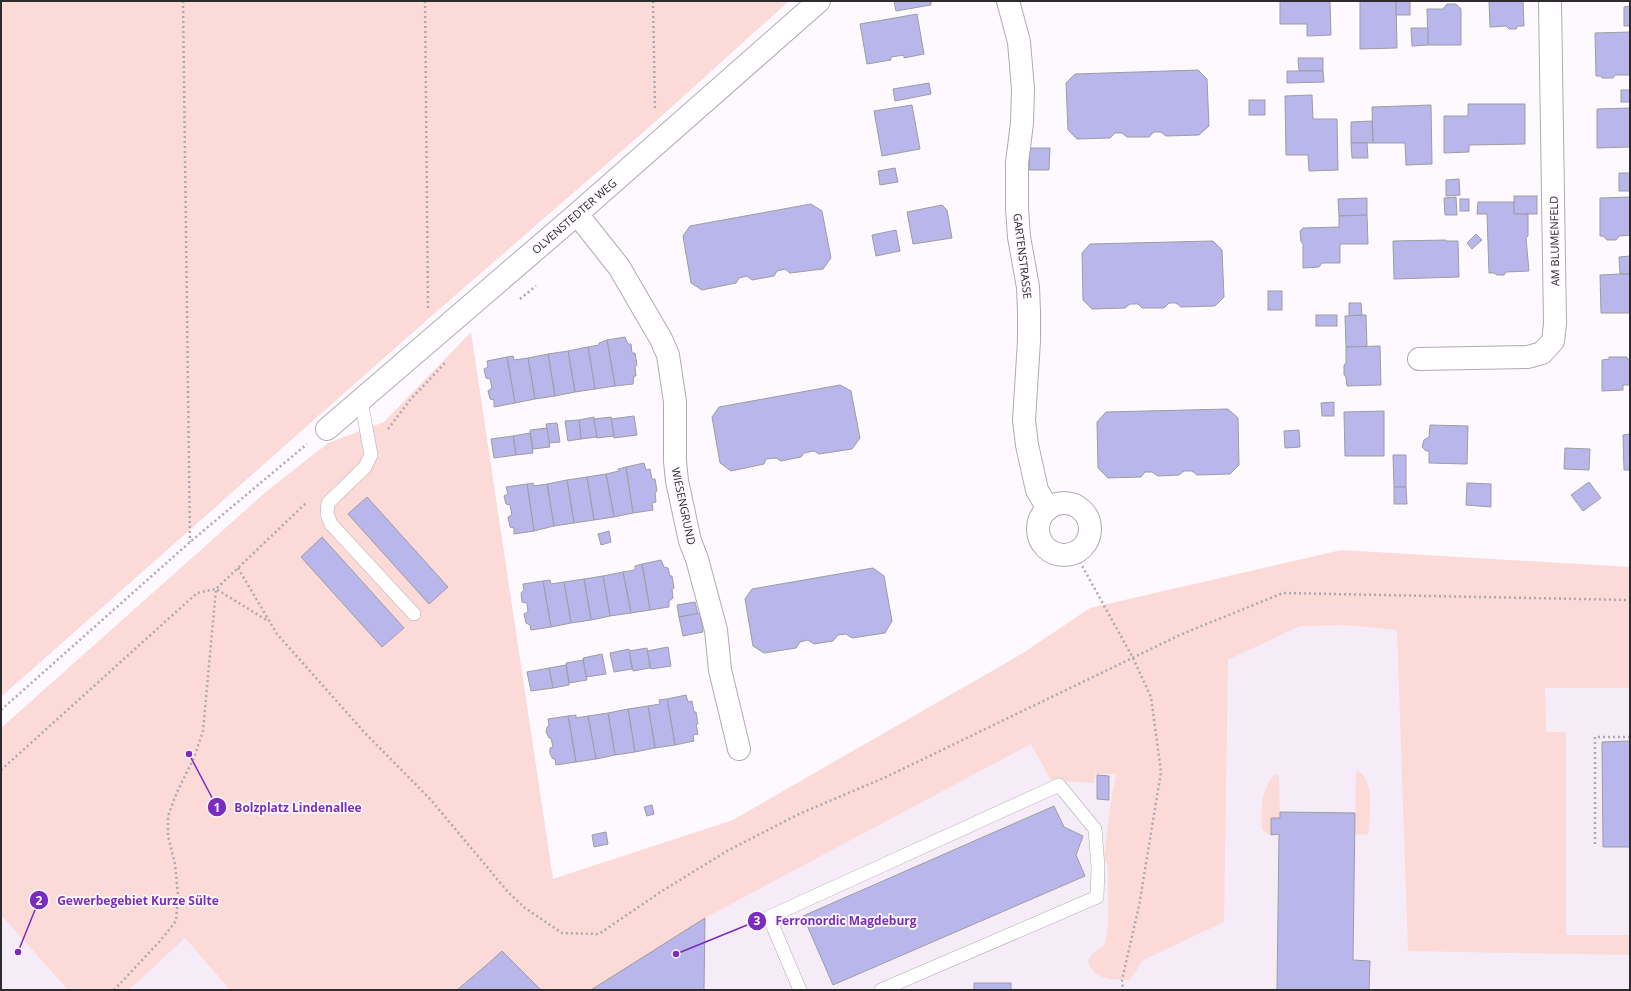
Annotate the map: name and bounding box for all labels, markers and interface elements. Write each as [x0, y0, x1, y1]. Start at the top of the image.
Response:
street label: OLVENSTEDTER WEG [529, 175, 619, 257]
street label: AM BLUMENFELD [1546, 196, 1562, 286]
street label: GARTENSTRASSE [1010, 212, 1036, 300]
street label: WIESENGRUND [668, 466, 700, 546]
callout: Bolzplatz Lindenallee [207, 795, 370, 819]
text: 1 [214, 799, 220, 816]
text: Bolzplatz Lindenallee [234, 799, 362, 816]
callout: Gewerbegebiet Kurze Sülte [29, 888, 227, 912]
text: 2 [36, 892, 43, 909]
text: Gewerbegebiet Kurze Sülte [57, 892, 219, 909]
callout: Ferronordic Magdeburg [747, 909, 924, 933]
text: 3 [754, 912, 761, 929]
text: Ferronordic Magdeburg [775, 912, 917, 929]

